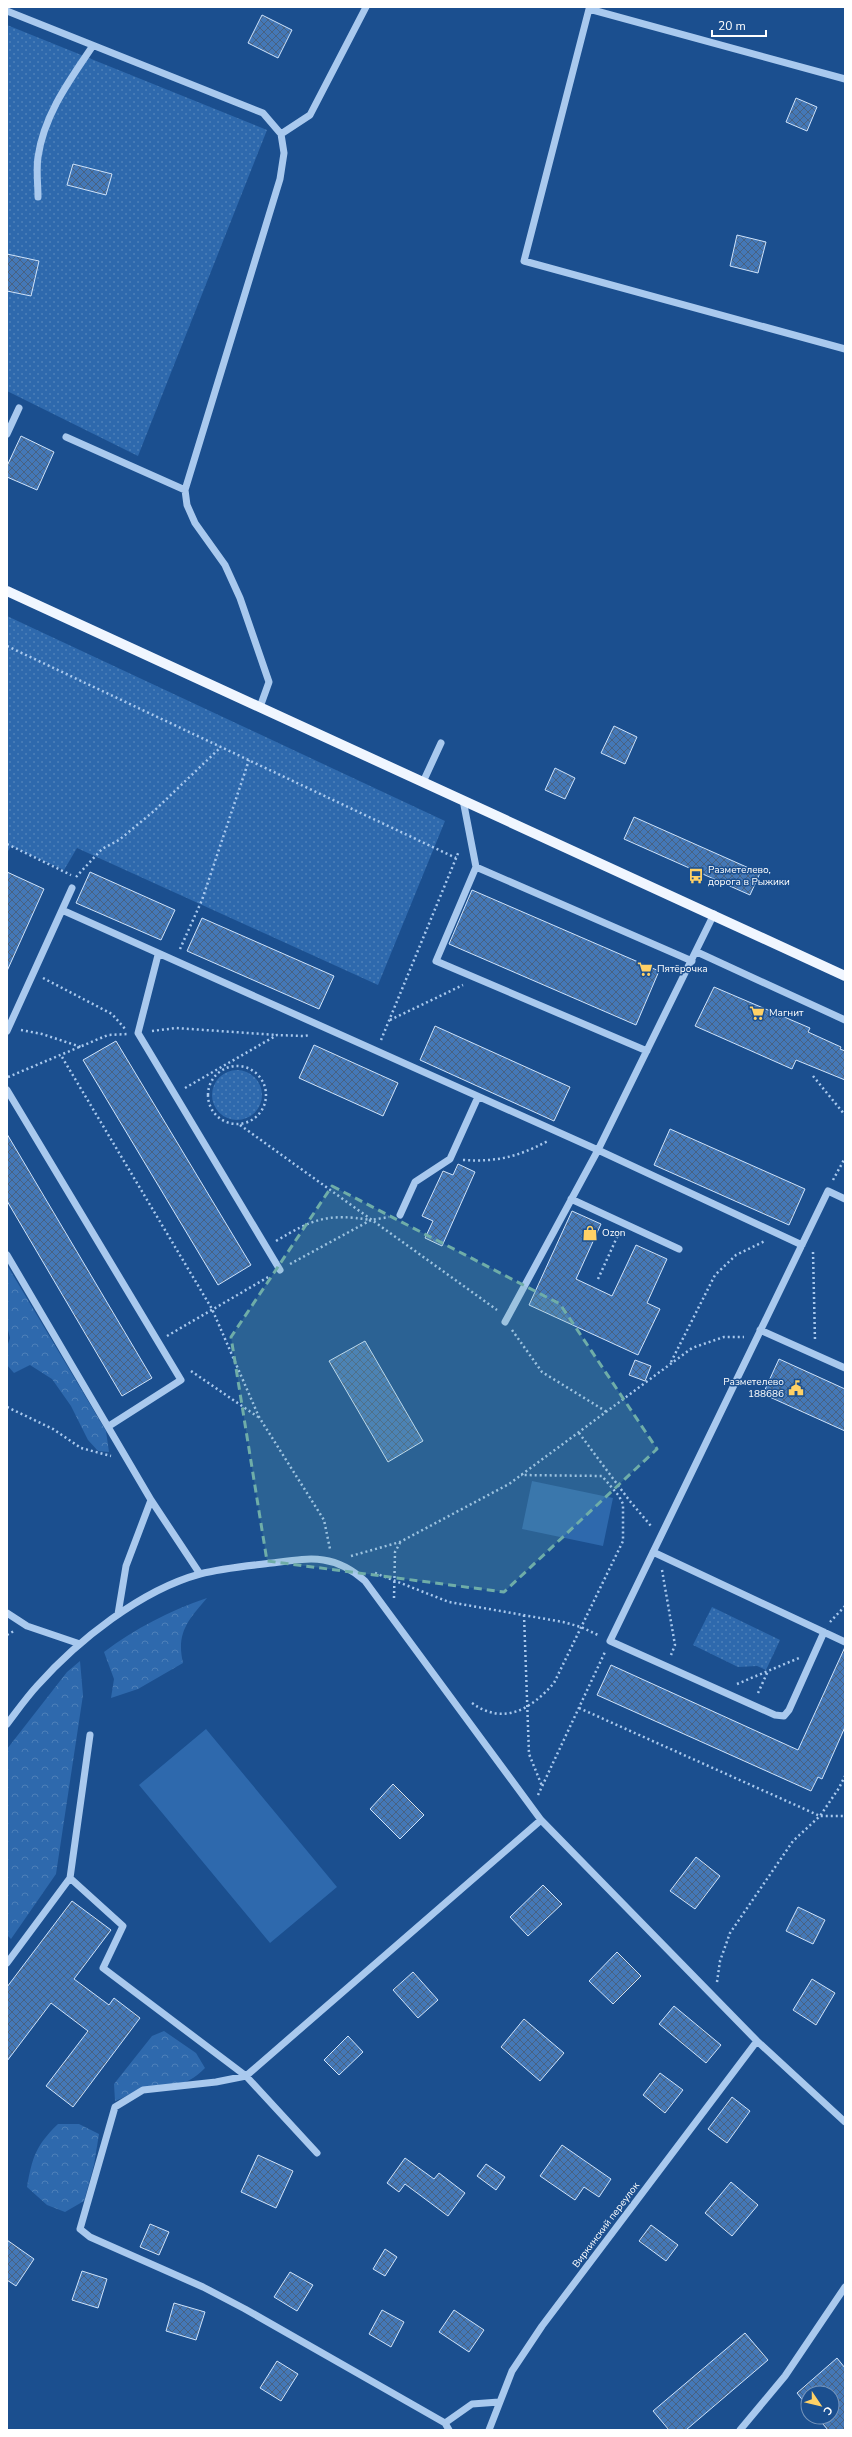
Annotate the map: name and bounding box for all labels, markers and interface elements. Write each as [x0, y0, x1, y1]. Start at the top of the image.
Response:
scale bar [712, 12, 766, 38]
text: 20 m [718, 18, 746, 34]
place label: Разметелево, дорога в Рыжики [708, 863, 790, 889]
bus stop icon: Разметелево, дорога в Рыжики [687, 867, 705, 885]
supermarket icon: Пятёрочка [636, 960, 654, 978]
place label: Пятёрочка [657, 962, 708, 976]
supermarket icon: Магнит [748, 1004, 766, 1022]
place label: Магнит [769, 1006, 804, 1020]
shop icon: Ozon [581, 1224, 599, 1242]
place label: Ozon [602, 1226, 625, 1240]
place label: Разметелево 188686 [723, 1375, 784, 1401]
public building icon: Разметелево 188686 [787, 1379, 805, 1397]
street label: Виркинский переулок [569, 2179, 643, 2271]
north arrow [800, 2385, 840, 2425]
text: С [819, 2403, 836, 2418]

